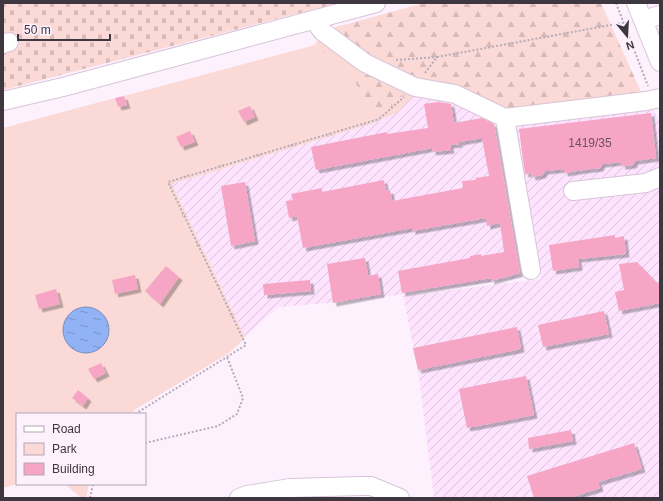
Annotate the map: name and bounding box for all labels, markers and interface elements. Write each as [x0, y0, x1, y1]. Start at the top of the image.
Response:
scale bar [18, 16, 110, 42]
north arrow [607, 16, 647, 56]
text: 50 m [24, 23, 51, 37]
text: N [624, 39, 636, 52]
house number: 1419/35 [568, 136, 612, 150]
legend [16, 413, 146, 485]
text: Road [52, 422, 81, 436]
text: Park [52, 442, 78, 456]
text: Building [52, 462, 95, 476]

